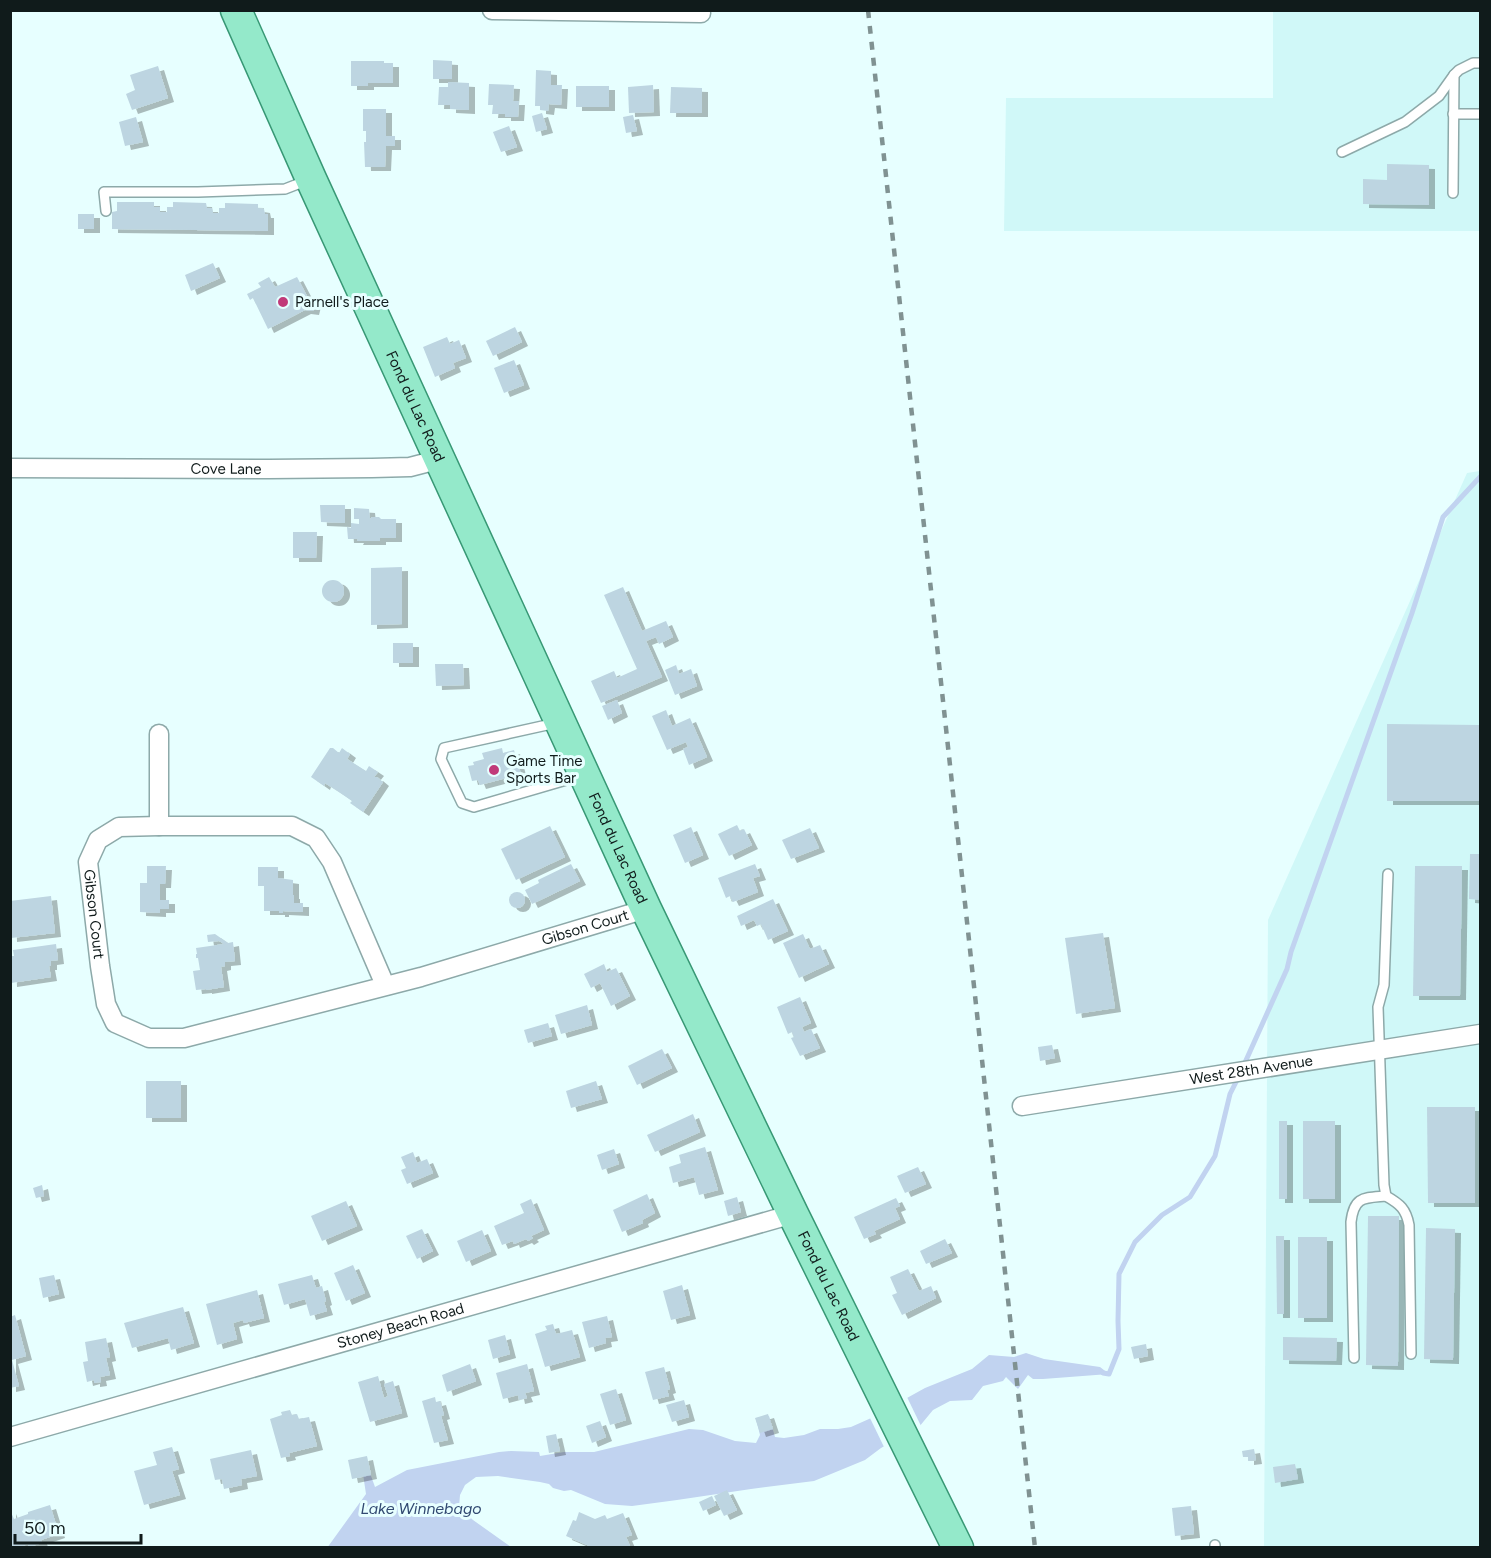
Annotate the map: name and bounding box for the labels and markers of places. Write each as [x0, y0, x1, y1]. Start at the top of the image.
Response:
place label: Parnell's Place [295, 293, 389, 311]
marker: Parnell's Place [276, 295, 290, 309]
place label: Game Time Sports Bar [506, 752, 582, 787]
marker: Game Time Sports Bar [487, 763, 501, 777]

